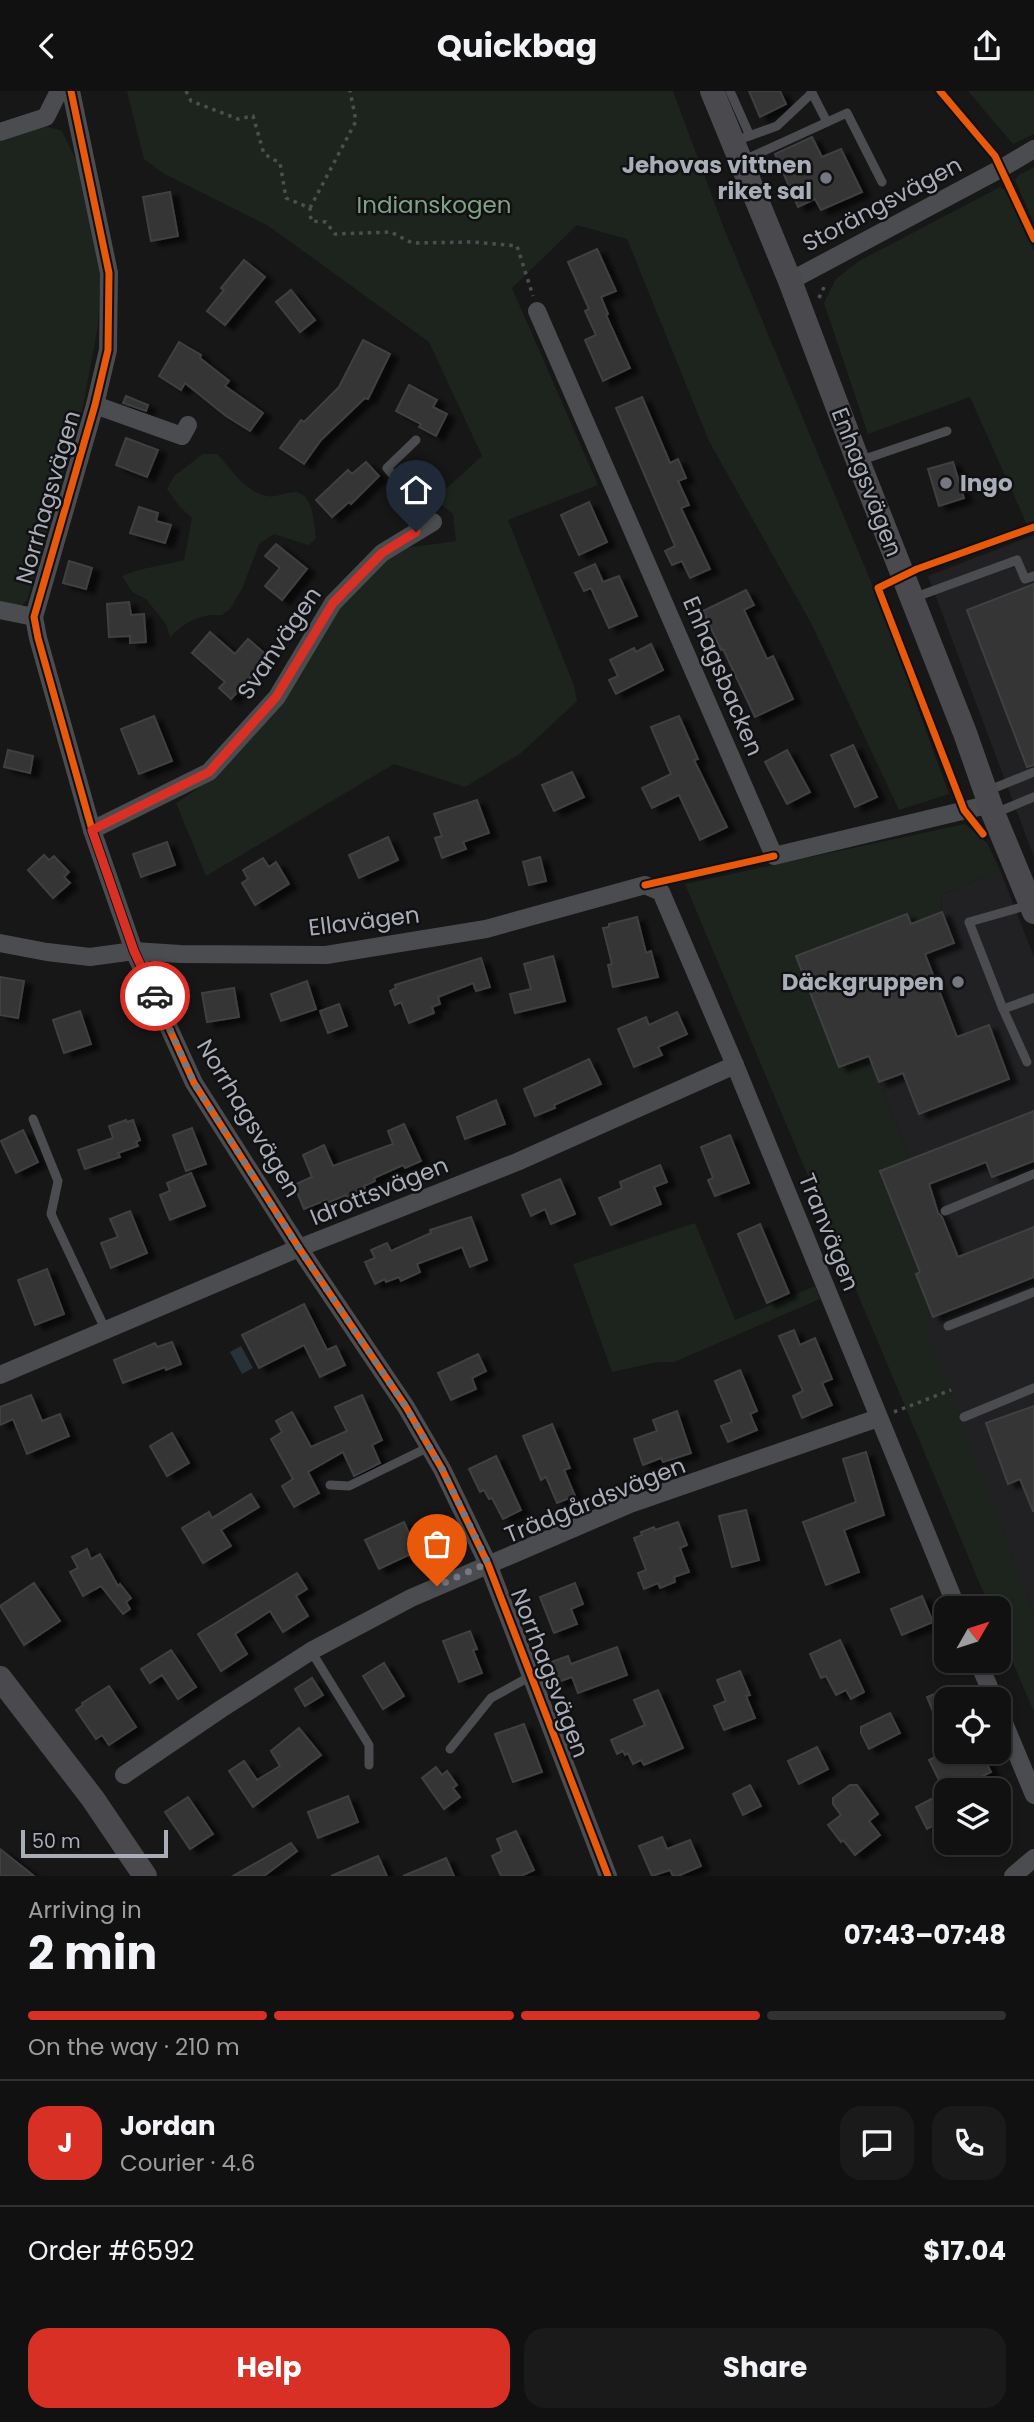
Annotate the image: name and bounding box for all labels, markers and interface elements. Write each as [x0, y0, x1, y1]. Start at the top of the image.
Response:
text: Quickbag [437, 23, 597, 68]
icon: back [28, 27, 66, 65]
icon: share [968, 27, 1006, 65]
place label: Jehovas vittnen riket sal [622, 149, 812, 207]
street label: Storängsvägen [797, 149, 967, 259]
marker: Jehovas vittnen riket sal [818, 170, 834, 186]
park label: Indianskogen [357, 189, 511, 221]
street label: Enhagsvägen [824, 403, 910, 561]
street label: Norrhagsvägen [8, 407, 88, 587]
pin [386, 460, 446, 532]
place label: Ingo [960, 467, 1013, 499]
icon: home [397, 471, 435, 509]
marker: Ingo [938, 475, 954, 491]
street label: Svanvägen [229, 580, 329, 706]
street label: Enhagsbacken [675, 591, 771, 761]
street label: Ellavägen [307, 898, 421, 944]
courier [120, 961, 190, 1031]
place label: Däckgruppen [782, 966, 944, 998]
marker: Däckgruppen [950, 974, 966, 990]
icon: car [136, 977, 174, 1015]
street label: Norrhagsvägen [189, 1033, 309, 1203]
street label: Idrottsvägen [305, 1149, 453, 1233]
street label: Tranvägen [791, 1168, 867, 1296]
street label: Trädgårdsvägen [500, 1449, 690, 1551]
pin [407, 1514, 467, 1586]
icon: bag [418, 1525, 456, 1563]
street label: Norrhagsvägen [503, 1584, 597, 1762]
north arrow [934, 1596, 1012, 1673]
map controls [934, 1596, 1011, 1855]
button: locate [934, 1687, 1011, 1764]
button: layers [934, 1778, 1011, 1855]
scale bar [21, 1827, 168, 1859]
text: 50 m [32, 1828, 81, 1855]
text: Arriving in [28, 1894, 142, 1926]
text: 07:43–07:48 [844, 1917, 1006, 1953]
text: 2 min [28, 1921, 157, 1985]
text: On the way · 210 m [28, 2031, 240, 2063]
button: chat [840, 2106, 914, 2180]
button: phone [932, 2106, 1006, 2180]
text: Jordan [120, 2108, 216, 2144]
text: J [57, 2125, 73, 2161]
text: Courier · 4.6 [120, 2147, 255, 2179]
text: Order #6592 [28, 2233, 194, 2269]
text: $17.04 [923, 2233, 1006, 2269]
button: Help [28, 2328, 510, 2408]
button: Share [524, 2328, 1006, 2408]

